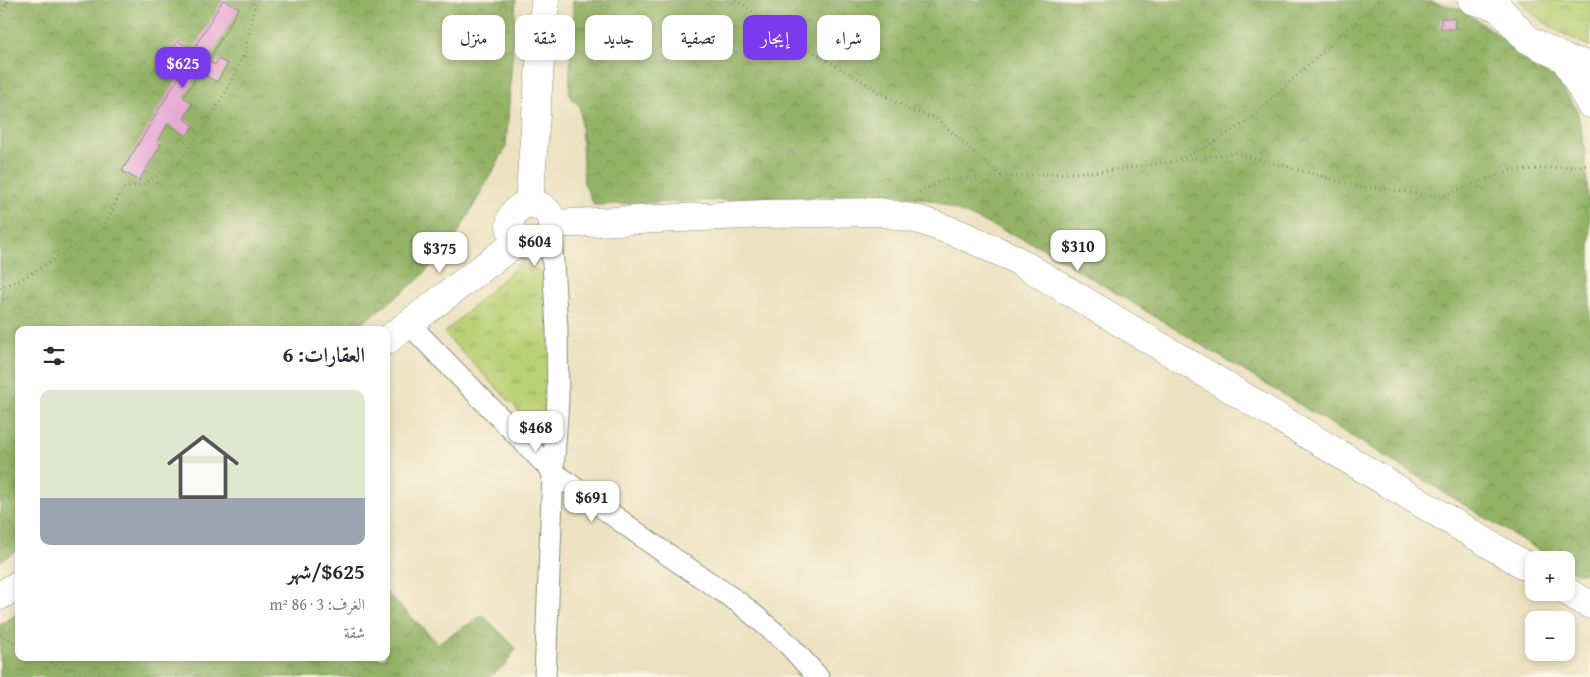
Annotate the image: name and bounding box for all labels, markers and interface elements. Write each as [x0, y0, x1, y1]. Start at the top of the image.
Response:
chip: منزل [442, 15, 505, 60]
chip: شقة [515, 15, 575, 60]
chip: جديد [585, 15, 652, 60]
chip: تصفية [662, 15, 733, 60]
chip: إيجار [743, 15, 807, 60]
chip: شراء [817, 15, 880, 60]
pin: $625 [153, 46, 213, 89]
text: $625 [166, 51, 200, 75]
pin: $604 [505, 224, 565, 267]
text: $604 [518, 229, 552, 253]
pin: $310 [1048, 230, 1108, 272]
pin: $375 [410, 232, 470, 274]
text: $310 [1061, 234, 1095, 258]
text: $375 [423, 236, 457, 260]
text: العقارات: 6 [283, 339, 365, 370]
icon: filters [40, 342, 68, 370]
pin: $468 [506, 410, 566, 453]
text: $468 [519, 415, 553, 439]
icon: home [158, 422, 248, 512]
pin: $691 [562, 480, 622, 523]
text: $691 [575, 485, 609, 509]
map controls [1525, 551, 1575, 661]
button: + [1525, 551, 1575, 601]
text: $625/شهر [287, 556, 365, 587]
text: الغرف: 3 · 86 m² [269, 592, 365, 616]
button: − [1525, 611, 1575, 661]
text: شقة [344, 620, 365, 644]

